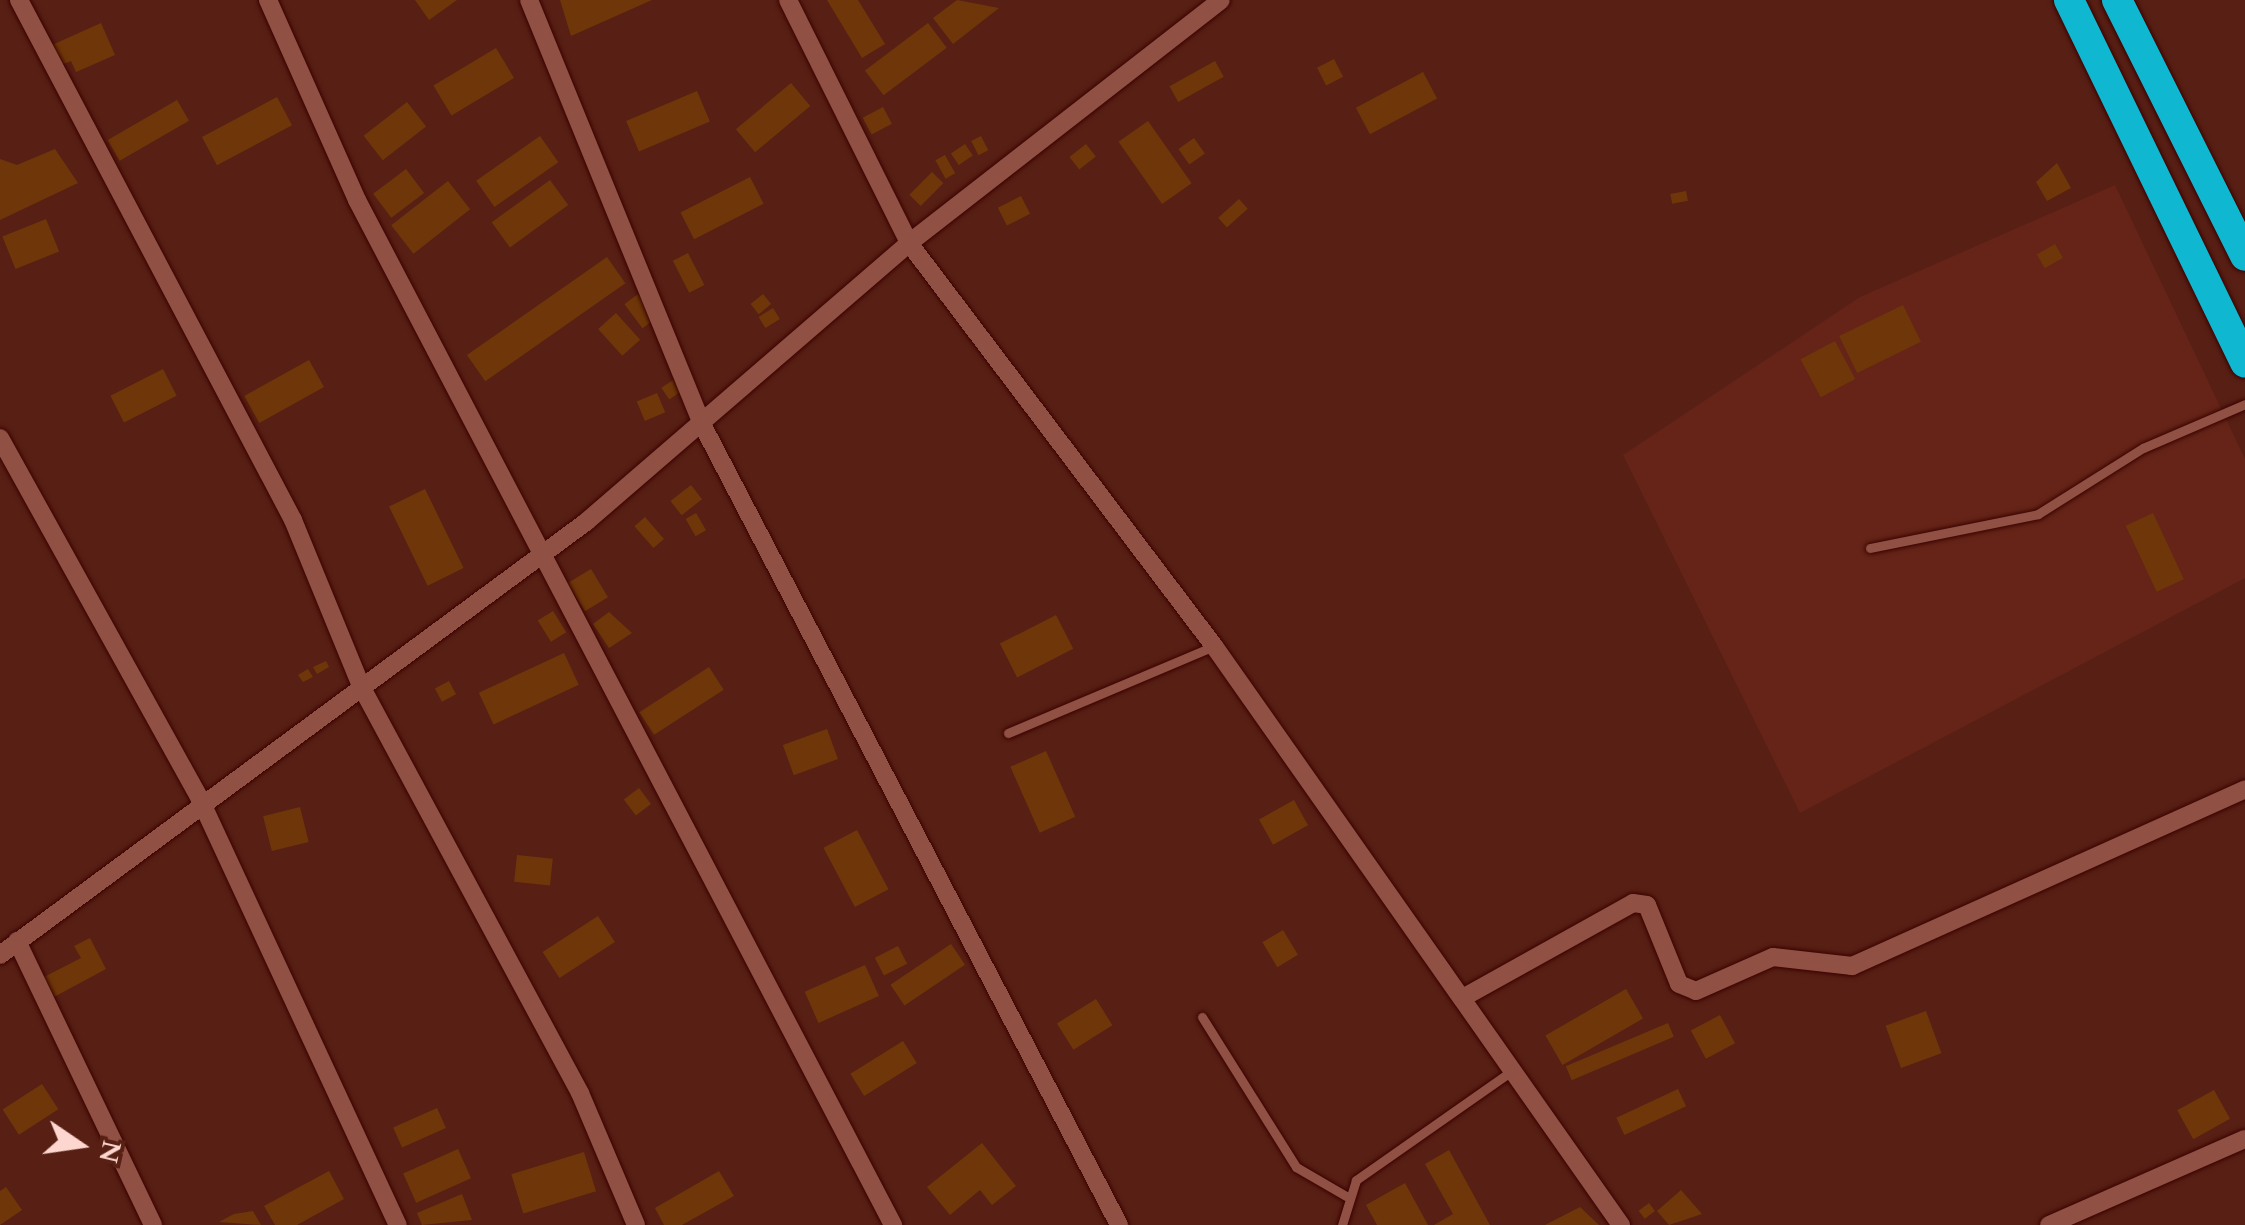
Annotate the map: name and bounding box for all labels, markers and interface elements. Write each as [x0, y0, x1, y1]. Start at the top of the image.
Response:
north arrow [30, 1095, 130, 1195]
text: N [86, 1136, 133, 1168]

